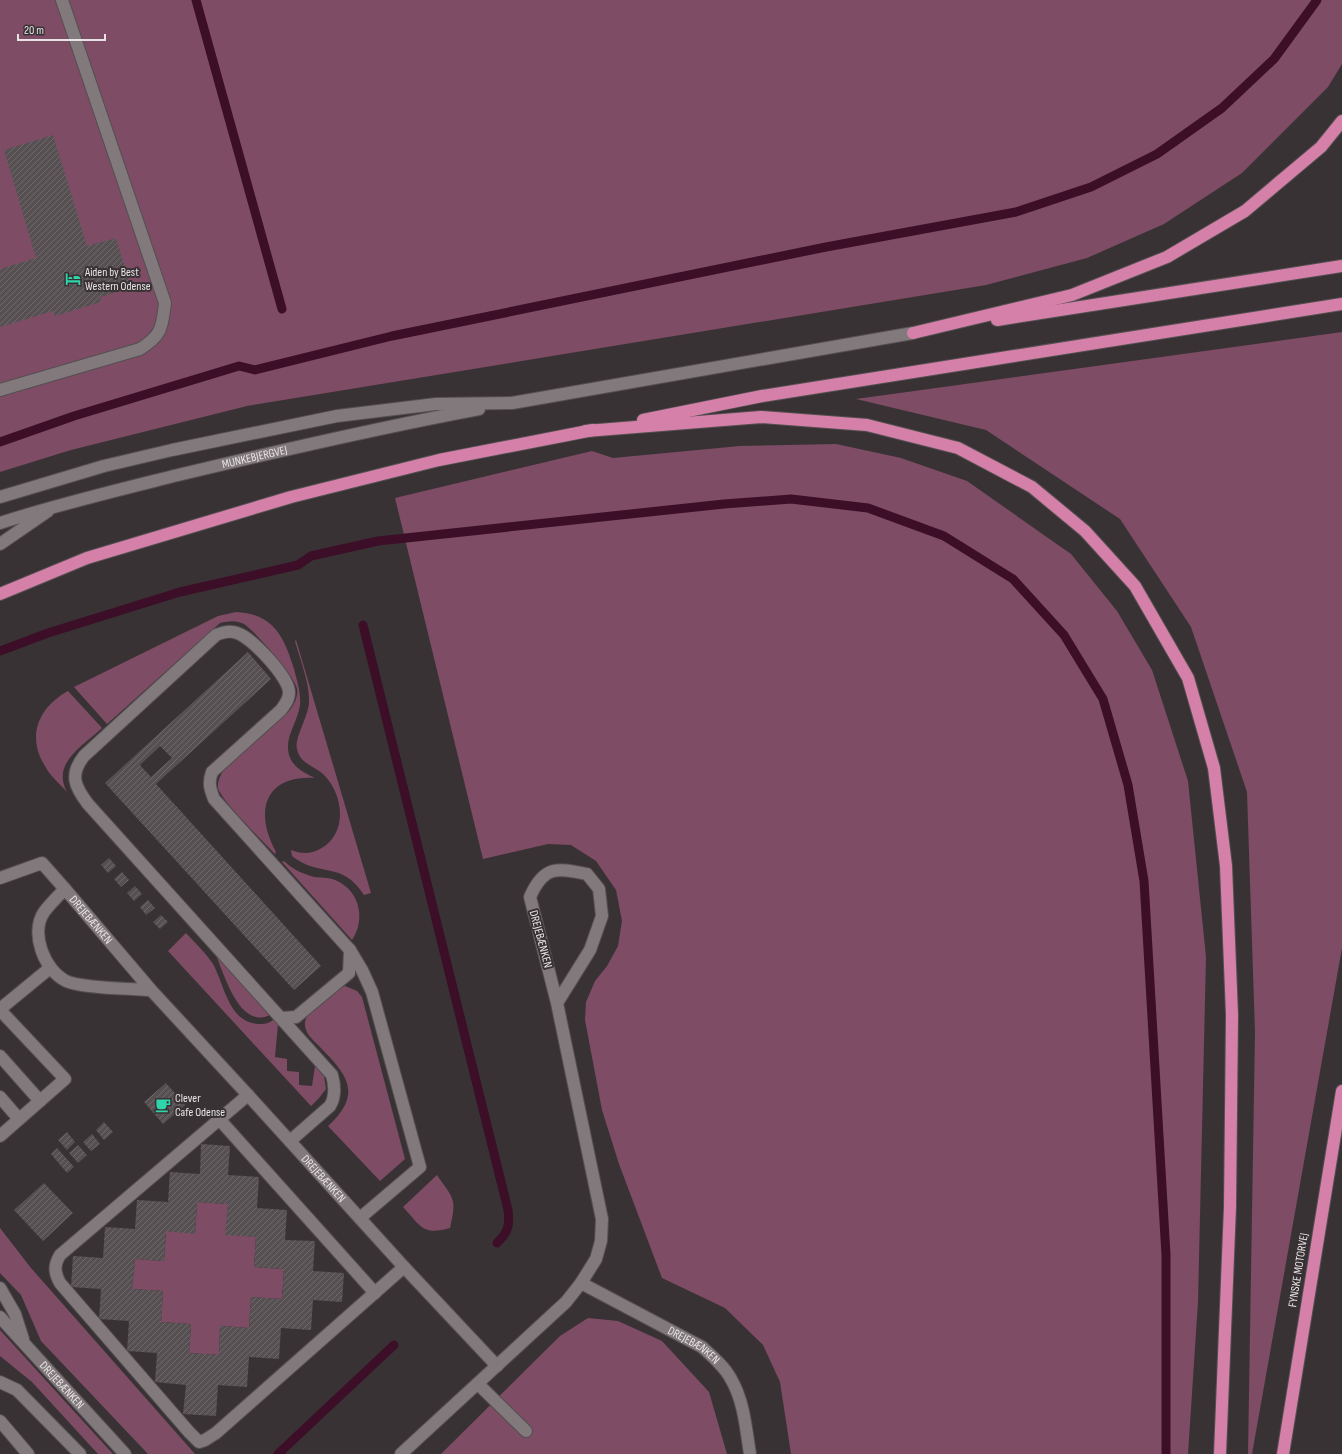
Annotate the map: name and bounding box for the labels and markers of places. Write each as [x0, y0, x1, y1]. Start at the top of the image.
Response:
place label: Aiden by Best Western Odense [84, 265, 151, 294]
hotel icon: Aiden by Best Western Odense [64, 270, 82, 288]
place label: Clever Cafe Odense [175, 1091, 225, 1120]
cafe icon: Clever Cafe Odense [154, 1096, 172, 1114]

